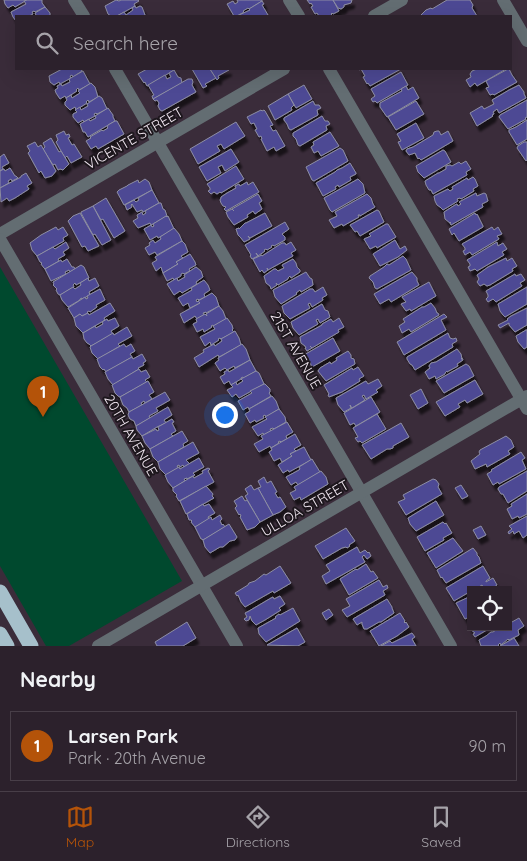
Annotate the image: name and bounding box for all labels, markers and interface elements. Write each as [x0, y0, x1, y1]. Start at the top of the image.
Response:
search box [15, 15, 512, 70]
icon: search [33, 29, 61, 57]
text: Search here [73, 31, 178, 55]
street label: VICENTE STREET [82, 103, 186, 173]
street label: 21ST AVENUE [267, 308, 325, 392]
pin: 1 [27, 376, 59, 417]
street label: 20TH AVENUE [100, 391, 162, 479]
your location [212, 402, 238, 428]
street label: ULLOA STREET [258, 476, 352, 540]
map controls [467, 586, 512, 631]
button: locate [467, 586, 512, 631]
text: Nearby [20, 666, 96, 692]
text: Larsen Park [68, 724, 178, 748]
text: 1 [34, 736, 40, 756]
text: 90 m [469, 736, 506, 756]
text: Park · 20th Avenue [68, 748, 206, 768]
tab: Map [66, 803, 94, 851]
tab: Directions [226, 803, 290, 851]
tab: Saved [421, 803, 461, 851]

